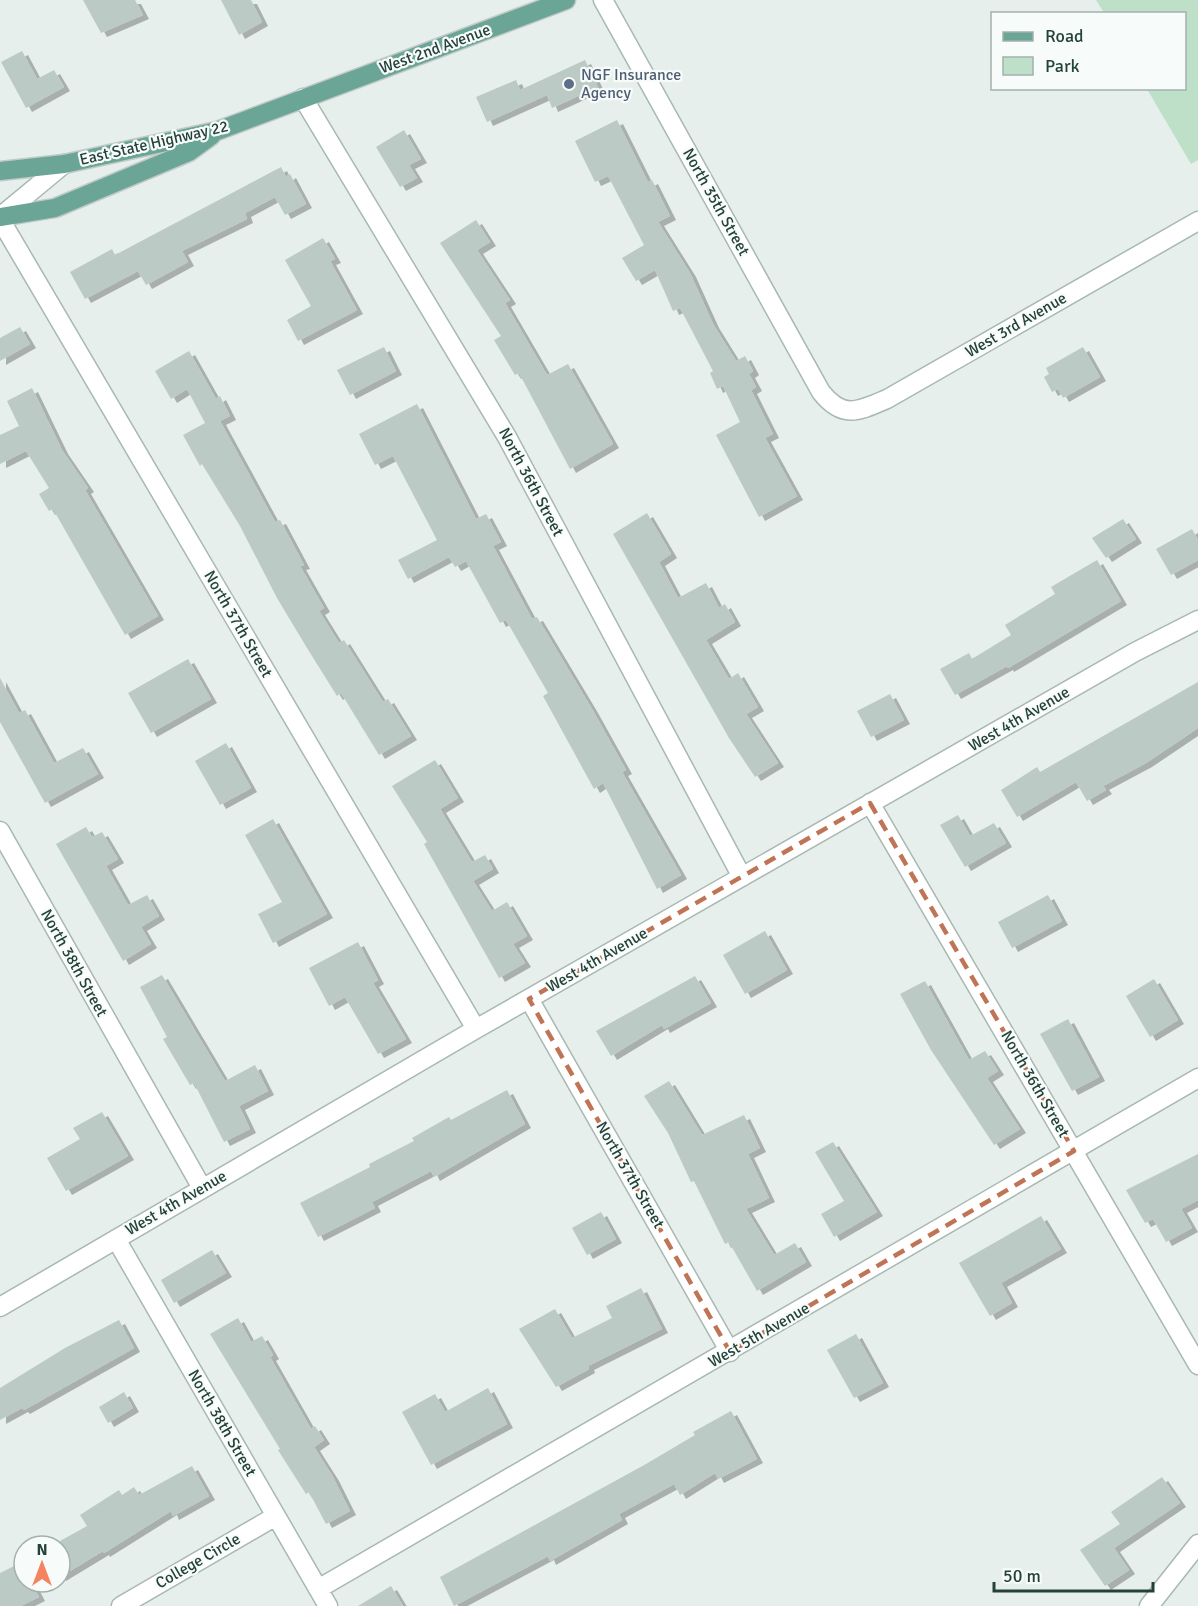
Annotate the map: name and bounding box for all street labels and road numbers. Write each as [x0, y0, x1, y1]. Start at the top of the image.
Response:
street label: West 2nd Avenue [377, 20, 493, 78]
street label: East State Highway 22 [78, 116, 230, 170]
street label: North 35th Street [678, 145, 754, 260]
street label: West 3rd Avenue [962, 288, 1070, 362]
street label: North 36th Street [494, 424, 568, 540]
street label: North 37th Street [199, 567, 277, 681]
street label: West 4th Avenue [965, 682, 1073, 756]
street label: North 38th Street [36, 906, 112, 1021]
street label: West 4th Avenue [543, 923, 651, 997]
street label: North 36th Street [996, 1027, 1074, 1141]
street label: North 37th Street [591, 1118, 669, 1232]
street label: West 4th Avenue [122, 1166, 230, 1240]
street label: West 5th Avenue [705, 1298, 813, 1372]
street label: North 38th Street [183, 1366, 261, 1480]
street label: College Circle [152, 1529, 244, 1593]

